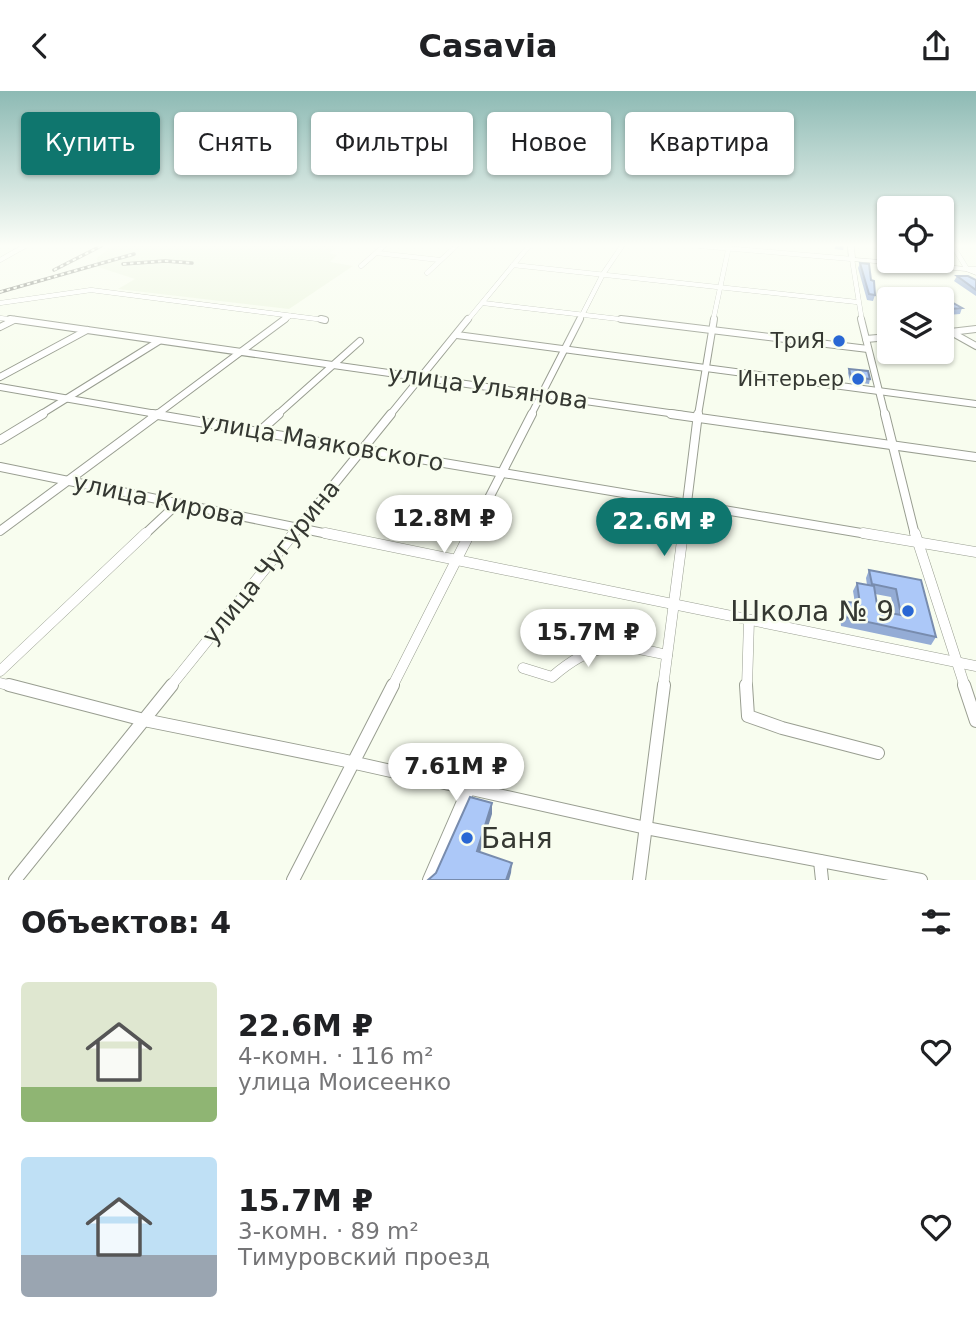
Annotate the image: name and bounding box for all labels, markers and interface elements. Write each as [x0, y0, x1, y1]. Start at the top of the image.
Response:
icon: back [21, 27, 59, 65]
text: Casavia [418, 27, 558, 65]
icon: share [917, 27, 955, 65]
chip: Купить [21, 112, 160, 175]
chip: Снять [174, 112, 297, 175]
chip: Фильтры [311, 112, 473, 175]
chip: Новое [487, 112, 611, 175]
chip: Квартира [625, 112, 794, 175]
map controls [877, 196, 954, 364]
button: locate [877, 196, 954, 273]
button: layers [877, 287, 954, 364]
place label: ТриЯ [770, 329, 825, 353]
marker: ТриЯ [831, 333, 847, 349]
street label: улица Ульянова [386, 359, 590, 415]
place label: Интерьер [737, 367, 844, 391]
marker: Интерьер [850, 371, 866, 387]
street label: улица Маяковского [198, 407, 446, 477]
street label: улица Кирова [70, 468, 248, 532]
street label: улица Чугурина [196, 474, 346, 650]
pin: 12.8M ₽ [379, 496, 509, 555]
pin: 22.6M ₽ [599, 498, 729, 558]
text: 12.8M ₽ [392, 505, 496, 531]
text: 22.6M ₽ [612, 508, 716, 534]
place label: Школа № 9 [730, 595, 894, 628]
marker: Школа № 9 [900, 603, 916, 619]
pin: 15.7M ₽ [523, 609, 653, 669]
text: 15.7M ₽ [536, 619, 640, 645]
pin: 7.61M ₽ [391, 743, 521, 803]
text: 7.61M ₽ [404, 753, 508, 779]
place label: Баня [481, 822, 553, 855]
marker: Баня [459, 830, 475, 846]
icon: filters [917, 903, 955, 941]
text: Объектов: 4 [21, 905, 231, 940]
text: 22.6M ₽ [238, 1008, 373, 1043]
icon: home [77, 1010, 161, 1094]
icon: heart [917, 1033, 955, 1071]
text: 4-комн. · 116 m² [238, 1043, 433, 1069]
text: улица Моисеенко [238, 1069, 451, 1095]
text: 15.7M ₽ [238, 1183, 373, 1218]
icon: home [77, 1185, 161, 1269]
icon: heart [917, 1208, 955, 1246]
text: 3-комн. · 89 m² [238, 1218, 419, 1244]
text: Тимуровский проезд [238, 1244, 490, 1270]

